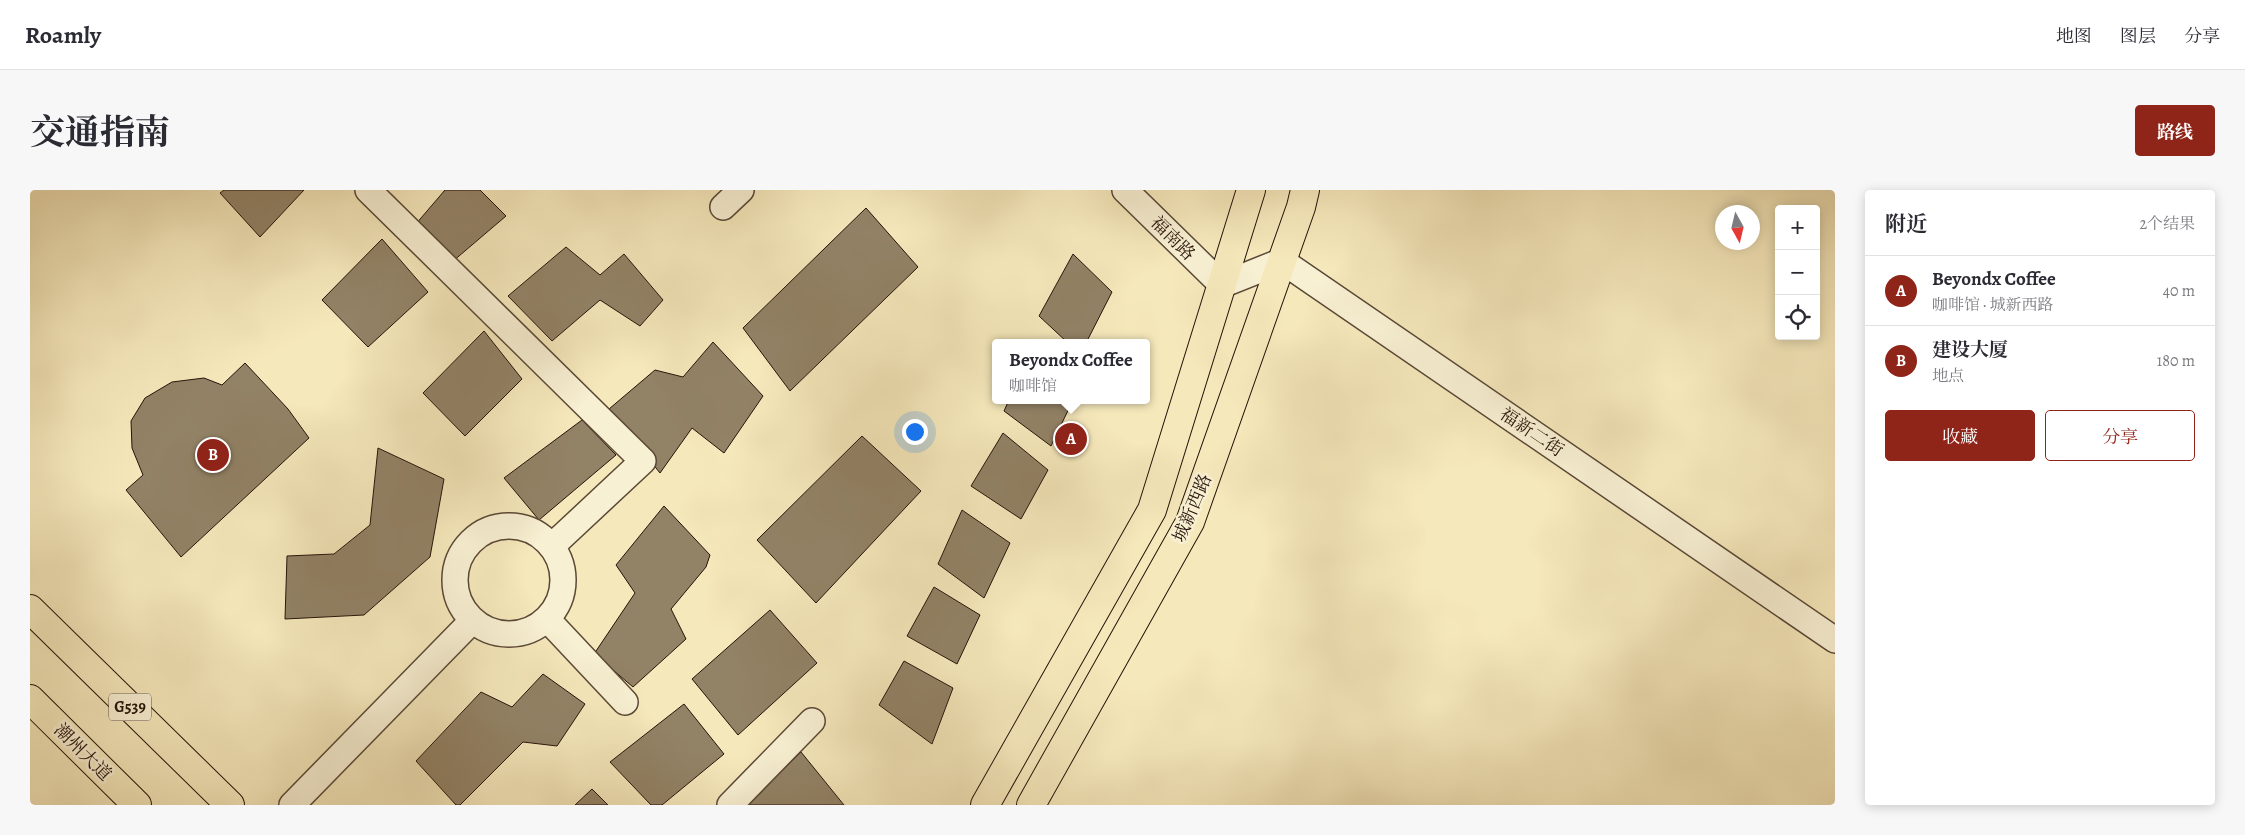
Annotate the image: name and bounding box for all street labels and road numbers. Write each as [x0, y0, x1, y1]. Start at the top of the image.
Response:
street label: 福南路 [1145, 210, 1201, 266]
street label: 福新二街 [1495, 402, 1569, 462]
street label: 城新西路 [1167, 470, 1217, 546]
road number: G539 [109, 694, 151, 720]
street label: 潮州大道 [49, 718, 117, 786]

